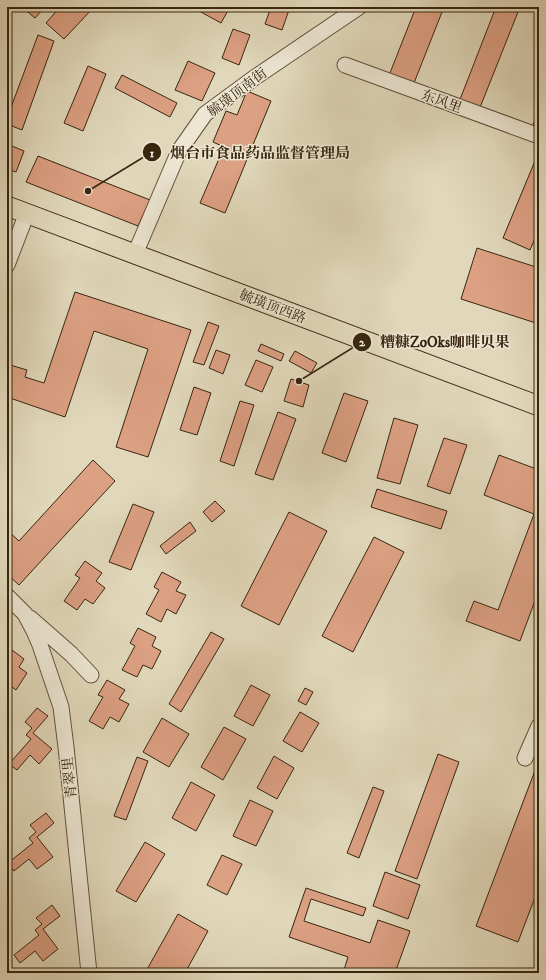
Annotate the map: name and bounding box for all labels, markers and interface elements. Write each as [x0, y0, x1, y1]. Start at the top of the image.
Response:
street label: 毓璜顶南街 [204, 65, 271, 121]
street label: 东风里 [419, 86, 464, 118]
callout: 烟台市食品药品监督管理局 [142, 139, 358, 166]
text: 烟台市食品药品监督管理局 [170, 144, 350, 163]
text: 1 [150, 146, 155, 161]
street label: 毓璜顶西路 [237, 286, 309, 328]
callout: 糟糠ZoOks咖啡贝果 [352, 328, 518, 355]
text: 糟糠ZoOks咖啡贝果 [380, 333, 510, 352]
text: 2 [359, 335, 366, 350]
street label: 青翠里 [59, 756, 81, 800]

